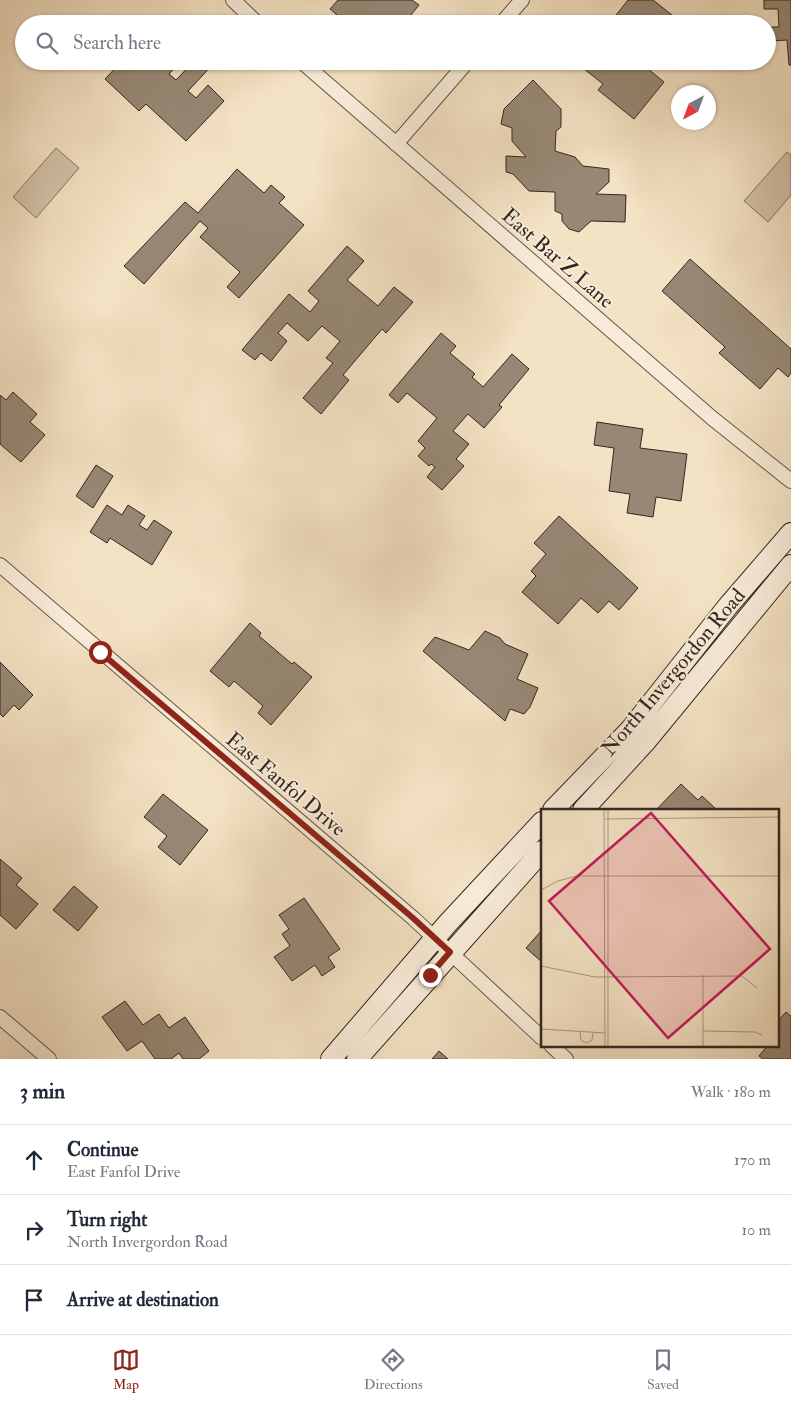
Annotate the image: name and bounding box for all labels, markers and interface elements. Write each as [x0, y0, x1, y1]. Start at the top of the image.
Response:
search box [15, 15, 776, 70]
icon: search [33, 29, 61, 57]
text: Search here [73, 31, 161, 55]
north arrow [671, 85, 716, 130]
street label: East Bar Z Lane [496, 202, 620, 315]
street label: North Invergordon Road [595, 582, 752, 762]
route start [89, 641, 112, 664]
street label: East Fanfol Drive [220, 726, 352, 843]
inset map [541, 809, 778, 1046]
route end [419, 964, 442, 987]
text: 3 min [20, 1078, 65, 1105]
text: Walk · 180 m [691, 1082, 771, 1102]
text: Continue [67, 1138, 138, 1162]
icon: ahead [20, 1146, 48, 1174]
text: 170 m [734, 1150, 771, 1170]
text: East Fanfol Drive [67, 1162, 180, 1182]
text: Turn right [67, 1208, 147, 1232]
icon: right [20, 1216, 48, 1244]
text: 10 m [741, 1220, 771, 1240]
text: North Invergordon Road [67, 1232, 228, 1252]
icon: arrive [20, 1286, 48, 1314]
text: Arrive at destination [67, 1288, 219, 1312]
tab: Map [112, 1346, 140, 1393]
tab: Directions [364, 1346, 423, 1393]
tab: Saved [647, 1346, 679, 1393]

